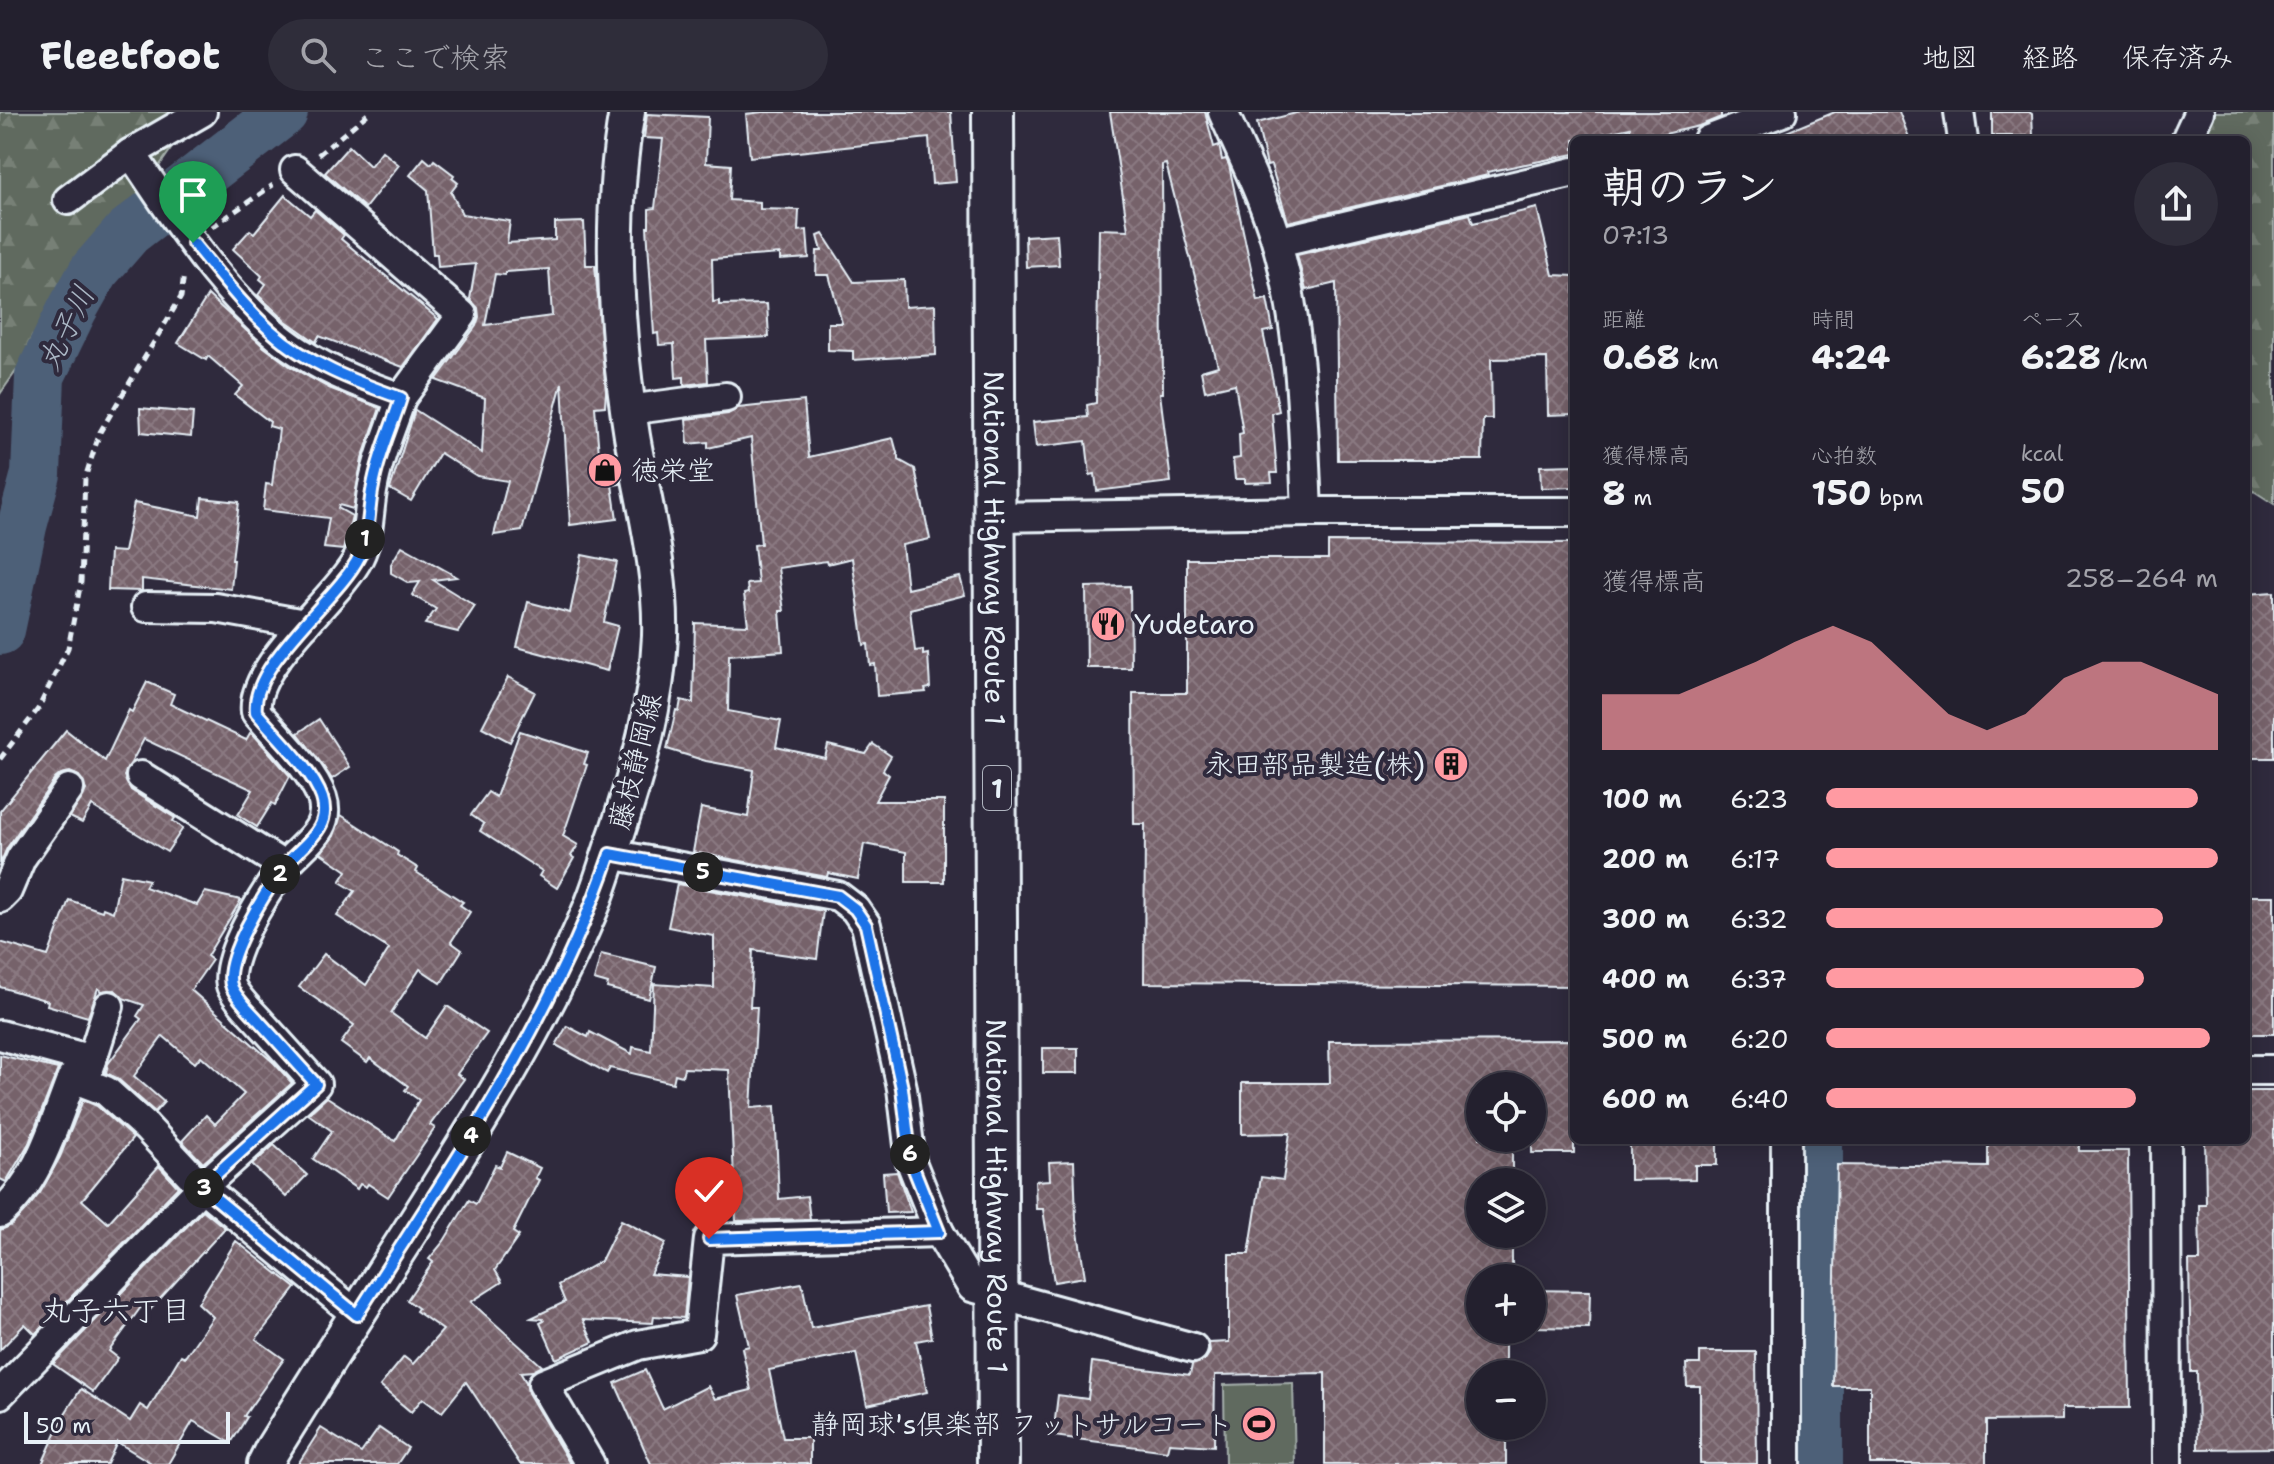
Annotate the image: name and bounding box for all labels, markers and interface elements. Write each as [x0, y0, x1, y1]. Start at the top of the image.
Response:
search box [268, 19, 828, 91]
text: Fleetfoot [40, 30, 220, 81]
icon: search [296, 33, 340, 77]
text: ここで検索 [360, 37, 510, 78]
text: 地図 [1922, 38, 1978, 76]
text: 経路 [2022, 38, 2078, 76]
text: 保存済み [2122, 38, 2234, 76]
text: 朝のラン [1602, 157, 1778, 216]
pin [159, 161, 227, 243]
button: share [2134, 162, 2218, 246]
icon: arrive [171, 173, 215, 217]
text: 07:13 [1602, 217, 1669, 252]
water label: 丸子川 [28, 279, 104, 377]
text: 距離 [1602, 305, 1646, 334]
text: 時間 [1811, 305, 1855, 334]
text: ペース [2021, 305, 2085, 334]
text: 0.68 [1602, 334, 1680, 380]
text: 4:24 [1811, 334, 1890, 380]
text: 6:28 [2021, 334, 2101, 380]
text: km [1680, 347, 1719, 376]
text: /km [2101, 347, 2148, 376]
street label: National Highway Route 1 [975, 371, 1014, 725]
text: kcal [2021, 439, 2063, 468]
text: 獲得標高 [1602, 441, 1690, 470]
text: 心拍数 [1811, 441, 1877, 470]
shop icon: 徳栄堂 [586, 451, 624, 489]
place label: 徳栄堂 [631, 451, 715, 489]
text: 50 [2021, 468, 2066, 514]
text: 8 [1602, 470, 1626, 516]
text: 150 [1811, 470, 1872, 516]
text: m [1626, 483, 1652, 512]
text: bpm [1872, 483, 1923, 512]
pin: 1 [345, 519, 385, 559]
text: 1 [360, 524, 370, 553]
text: 258–264 m [2065, 560, 2218, 595]
text: 獲得標高 [1602, 563, 1706, 598]
restaurant icon: Yudetaro [1089, 605, 1127, 643]
place label: Yudetaro [1134, 605, 1255, 643]
street label: 藤枝静岡線 [600, 688, 670, 834]
place label: 永田部品製造(株) [1205, 745, 1425, 783]
building icon: 永田部品製造(株) [1432, 745, 1470, 783]
road number: 1 [983, 766, 1011, 810]
text: 100 m [1602, 781, 1682, 816]
text: 6:23 [1730, 781, 1788, 816]
text: 200 m [1602, 841, 1689, 876]
text: 6:17 [1730, 841, 1780, 876]
pin: 5 [683, 852, 723, 892]
pin: 2 [260, 854, 300, 894]
text: 5 [696, 857, 710, 886]
text: 2 [272, 859, 288, 888]
text: 300 m [1602, 901, 1689, 936]
text: 6:32 [1730, 901, 1788, 936]
text: 400 m [1602, 961, 1689, 996]
text: 6:37 [1730, 961, 1787, 996]
street label: National Highway Route 1 [977, 1019, 1017, 1373]
text: 500 m [1602, 1021, 1687, 1056]
text: 6:20 [1730, 1021, 1789, 1056]
map controls [1466, 1072, 1546, 1440]
button: locate [1466, 1072, 1546, 1152]
text: 600 m [1602, 1081, 1689, 1116]
text: 6:40 [1730, 1081, 1789, 1116]
pin: 4 [451, 1116, 491, 1156]
text: 4 [463, 1121, 479, 1150]
pin: 6 [890, 1134, 930, 1174]
text: 6 [902, 1139, 918, 1168]
pin [675, 1157, 743, 1239]
pin: 3 [184, 1168, 224, 1208]
button: layers [1466, 1168, 1546, 1248]
icon: check [687, 1169, 731, 1213]
text: 3 [196, 1173, 212, 1202]
button: + [1466, 1264, 1546, 1344]
district label: 丸子六丁目 [41, 1290, 191, 1331]
button: − [1466, 1360, 1546, 1440]
place label: 静岡球's倶楽部 フットサルコート [811, 1405, 1233, 1443]
sports icon: 静岡球's倶楽部 フットサルコート [1240, 1405, 1278, 1443]
scale bar [24, 1408, 230, 1444]
text: 50 m [36, 1411, 91, 1440]

